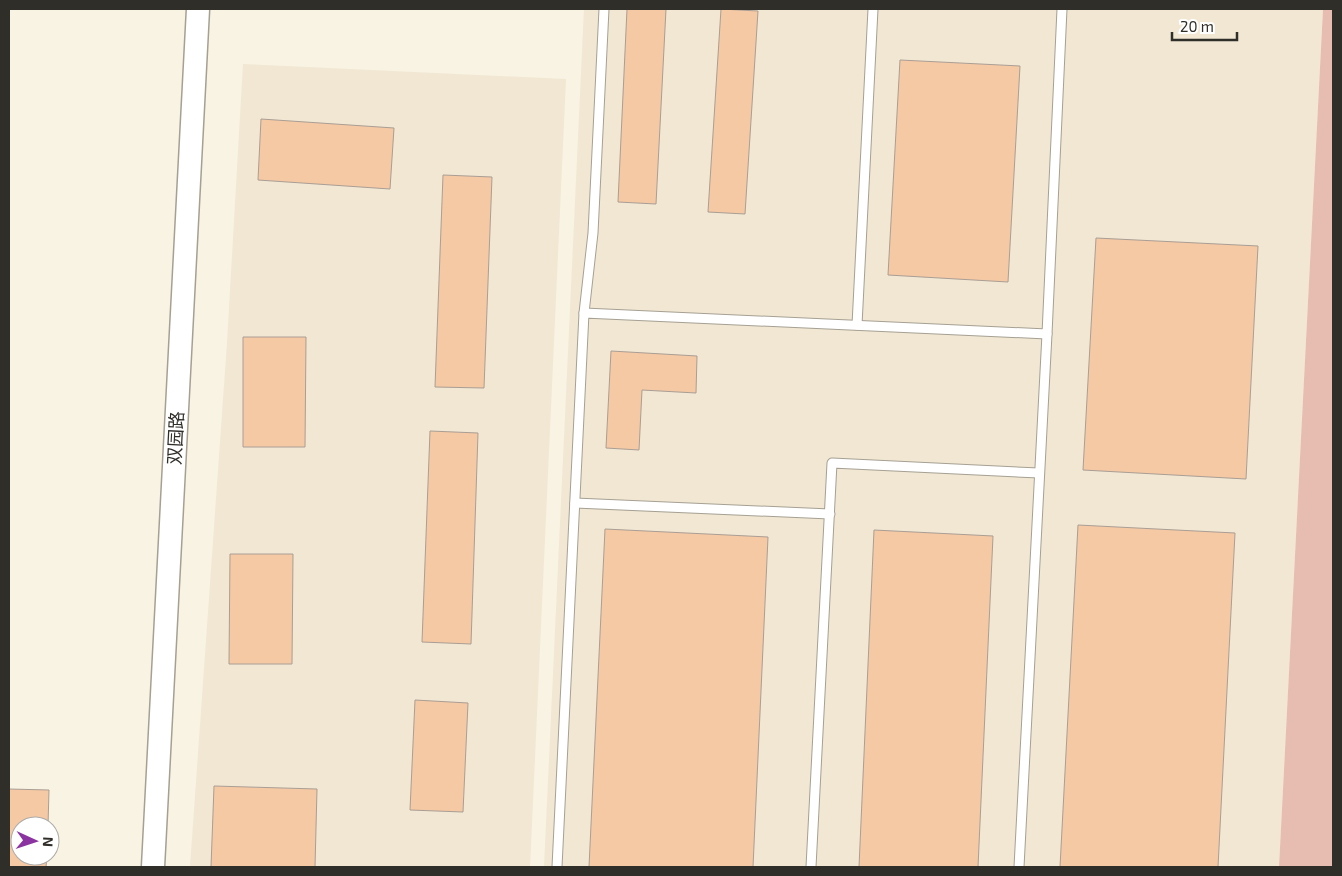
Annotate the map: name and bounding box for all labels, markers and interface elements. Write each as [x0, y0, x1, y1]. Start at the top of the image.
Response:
scale bar [1172, 10, 1237, 42]
text: 20 m [1180, 17, 1214, 35]
street label: 双园路 [163, 410, 187, 466]
north arrow [10, 816, 60, 866]
text: N [40, 836, 57, 847]

